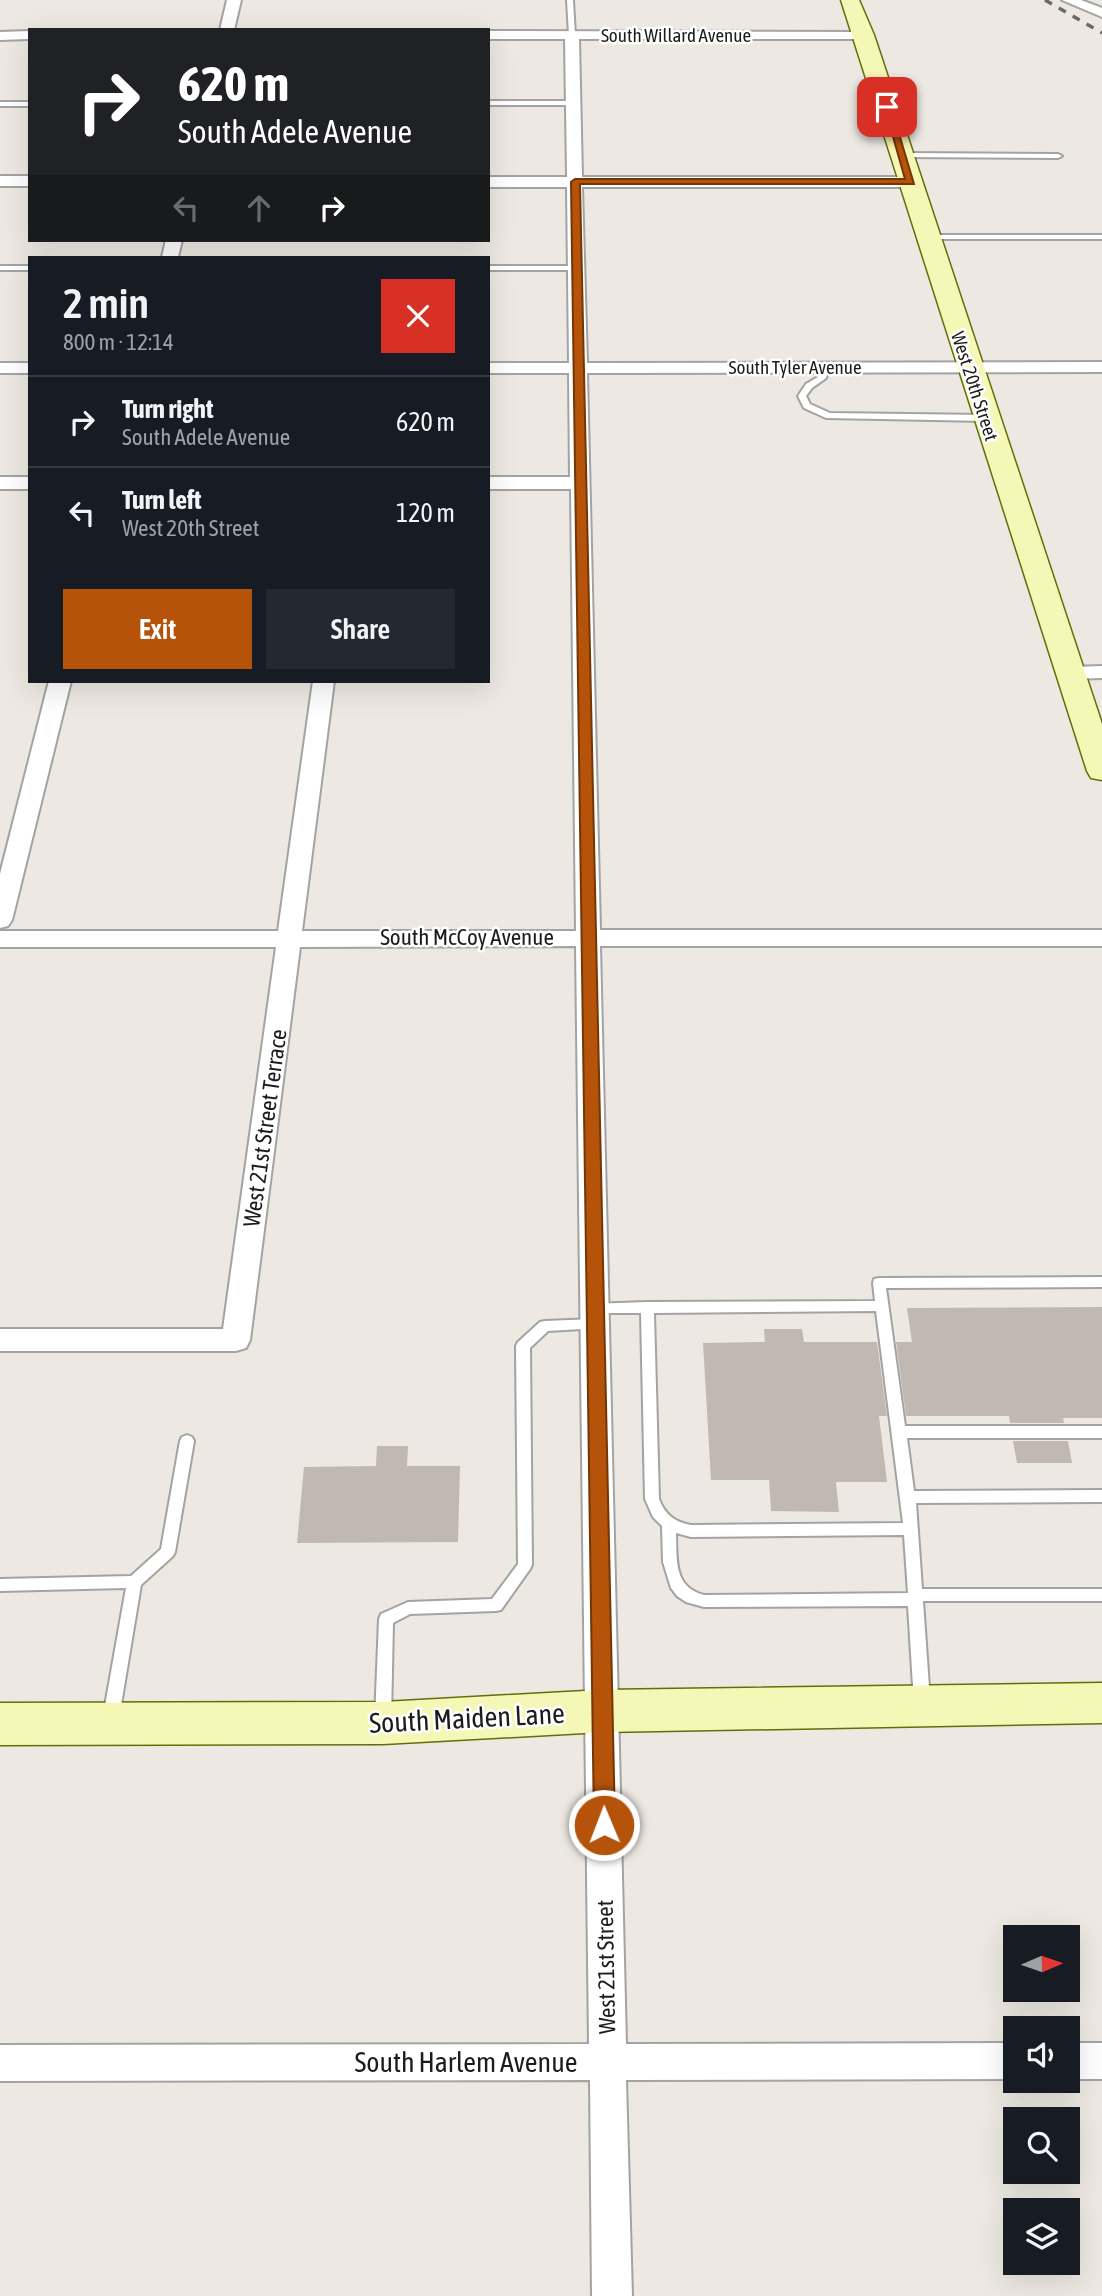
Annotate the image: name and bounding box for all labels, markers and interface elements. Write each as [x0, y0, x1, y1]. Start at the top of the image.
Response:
street label: South Willard Avenue [601, 24, 751, 46]
text: 620 m [178, 55, 289, 111]
icon: right [63, 56, 154, 147]
pin [857, 77, 917, 137]
icon: arrive [868, 88, 906, 126]
text: South Adele Avenue [178, 113, 412, 150]
icon: left [167, 189, 205, 227]
icon: ahead [240, 189, 278, 227]
icon: right [313, 189, 351, 227]
text: 2 min [63, 279, 149, 327]
button: close [381, 279, 455, 353]
text: 800 m · 12:14 [63, 329, 174, 355]
street label: West 20th Street [947, 329, 1003, 443]
street label: South Tyler Avenue [728, 356, 862, 378]
text: Turn right [122, 394, 213, 424]
icon: right [63, 403, 101, 441]
text: 620 m [396, 407, 455, 437]
text: South Adele Avenue [122, 424, 290, 450]
text: Turn left [122, 485, 202, 515]
icon: left [63, 494, 101, 532]
text: 120 m [396, 498, 455, 528]
text: West 20th Street [122, 515, 259, 541]
button: Exit [63, 589, 252, 669]
button: Share [266, 589, 455, 669]
street label: South McCoy Avenue [380, 924, 554, 950]
street label: West 21st Street Terrace [238, 1027, 292, 1229]
street label: South Maiden Lane [368, 1697, 566, 1739]
position arrow [567, 1788, 641, 1862]
street label: West 21st Street [592, 1900, 620, 2034]
north arrow [1003, 1925, 1080, 2002]
map controls [1003, 1925, 1080, 2275]
button: sound [1003, 2016, 1080, 2093]
street label: South Harlem Avenue [355, 2046, 577, 2078]
button: search [1003, 2107, 1080, 2184]
button: layers [1003, 2198, 1080, 2275]

